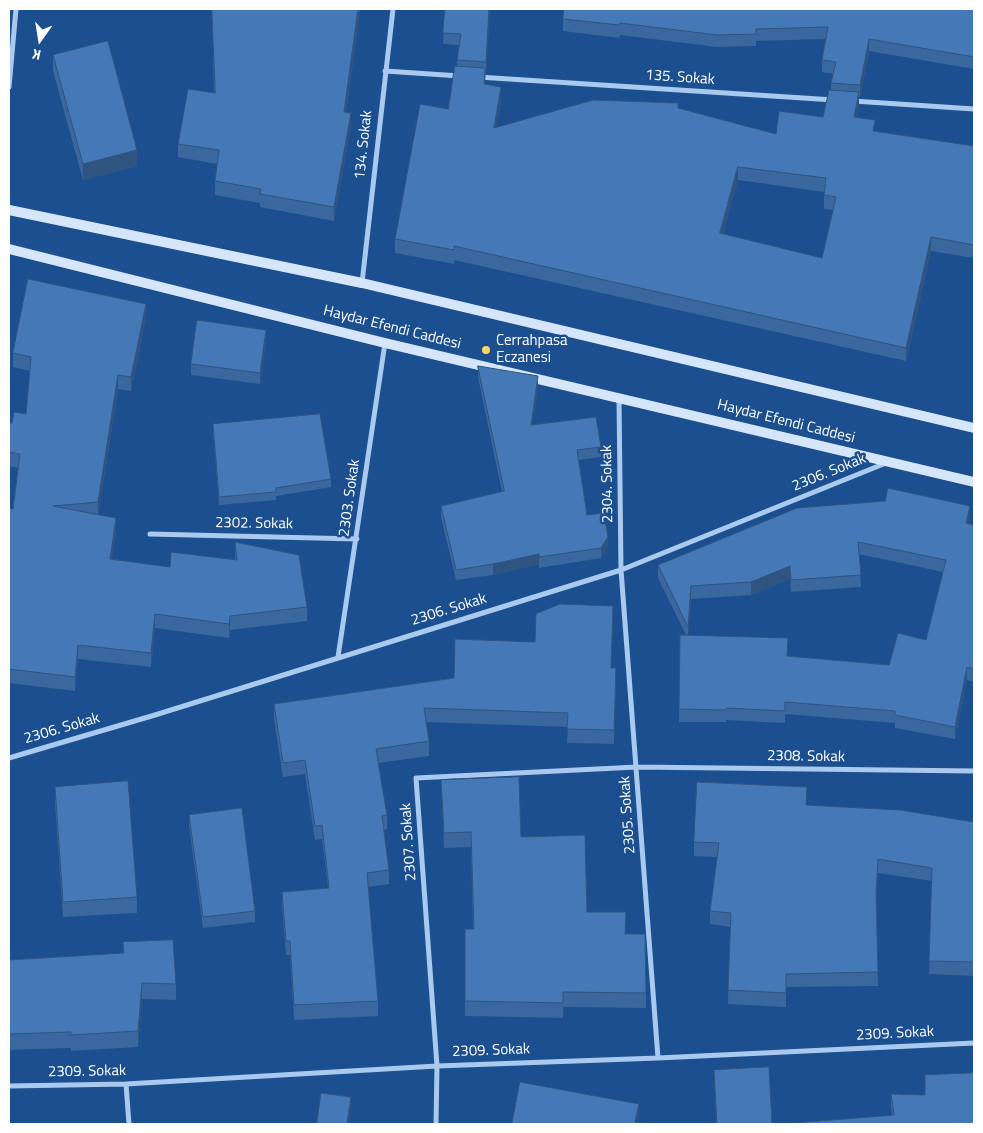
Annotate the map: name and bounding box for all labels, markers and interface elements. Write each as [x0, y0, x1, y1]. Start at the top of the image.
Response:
north arrow [15, 15, 65, 65]
text: K [30, 44, 43, 66]
street label: 135. Sokak [645, 67, 715, 89]
street label: 134. Sokak [351, 109, 377, 181]
street label: Haydar Efendi Caddesi [321, 302, 463, 354]
place label: Cerrahpasa Eczanesi [496, 332, 567, 367]
marker: Cerrahpasa Eczanesi [480, 344, 492, 356]
street label: Haydar Efendi Caddesi [715, 396, 857, 448]
street label: 2304. Sokak [598, 445, 618, 523]
street label: 2306. Sokak [789, 450, 869, 496]
street label: 2303. Sokak [336, 458, 364, 538]
street label: 2302. Sokak [215, 514, 293, 534]
street label: 2306. Sokak [409, 590, 489, 630]
street label: 2306. Sokak [22, 710, 102, 748]
street label: 2308. Sokak [767, 747, 845, 767]
street label: 2305. Sokak [616, 775, 640, 855]
street label: 2307. Sokak [397, 802, 421, 882]
street label: 2309. Sokak [856, 1023, 934, 1045]
street label: 2309. Sokak [452, 1041, 530, 1061]
street label: 2309. Sokak [48, 1062, 126, 1082]

